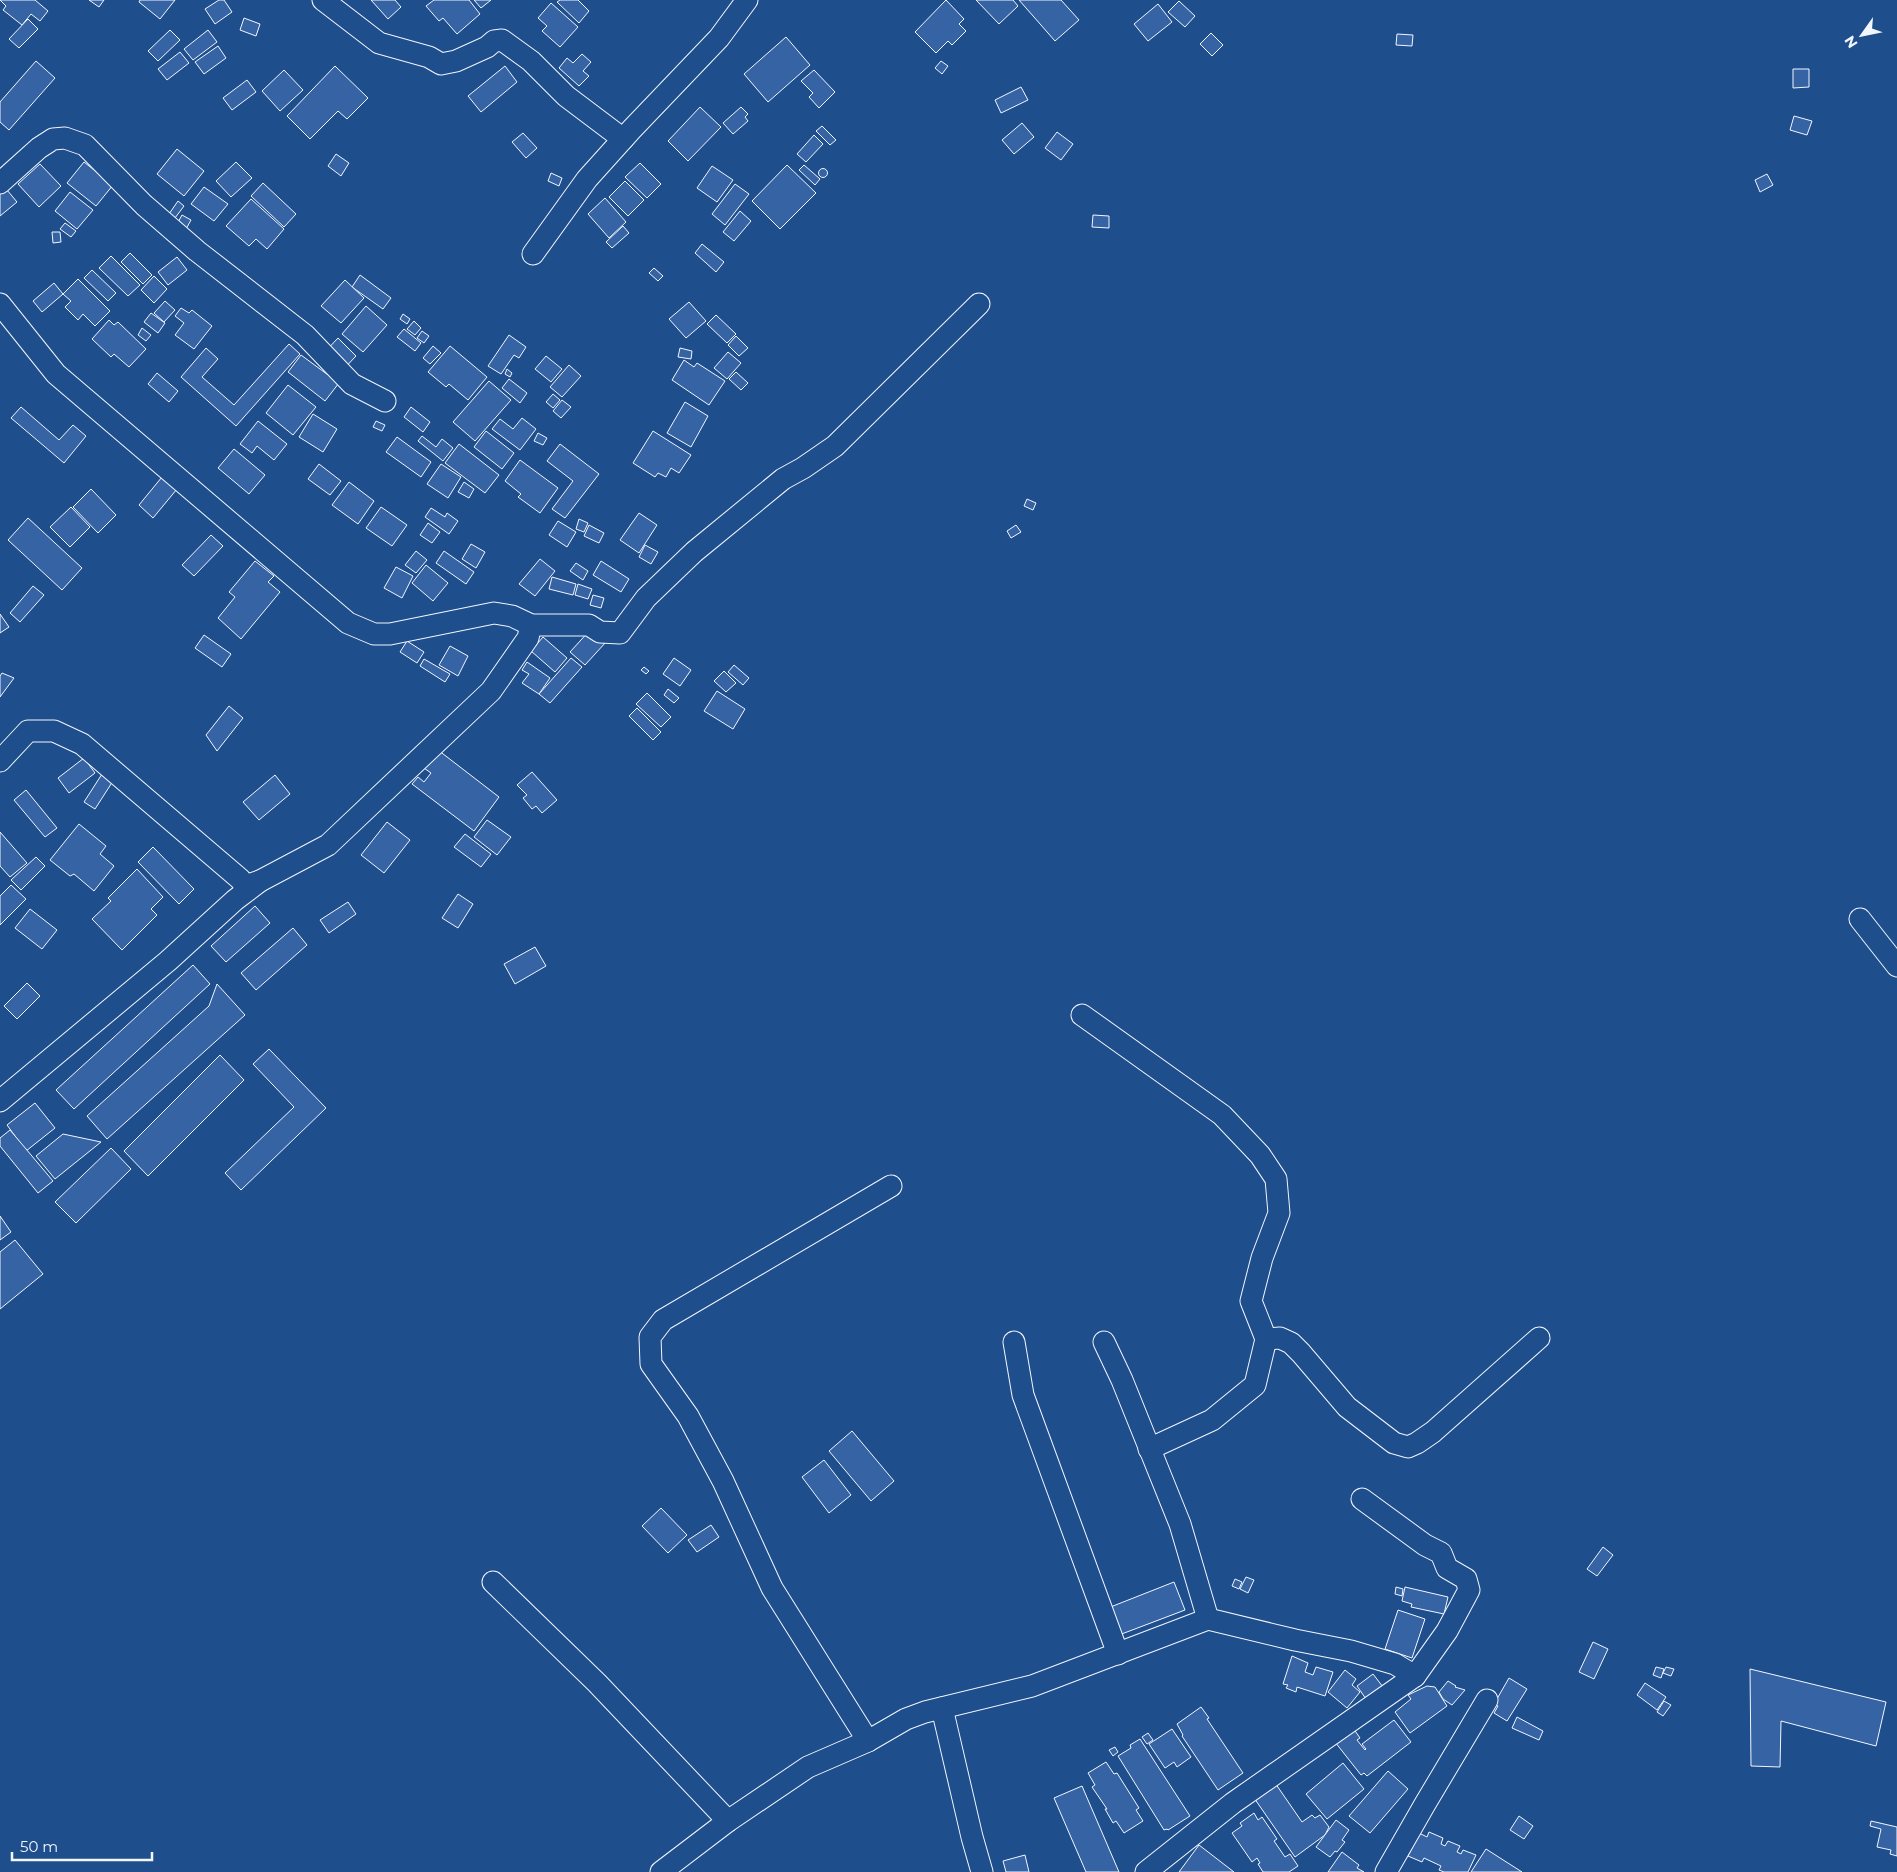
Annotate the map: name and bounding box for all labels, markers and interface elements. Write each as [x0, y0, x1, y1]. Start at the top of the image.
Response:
north arrow [1837, 10, 1887, 60]
text: N [1840, 32, 1862, 52]
scale bar [12, 1830, 152, 1862]
text: 50 m [20, 1837, 58, 1856]

